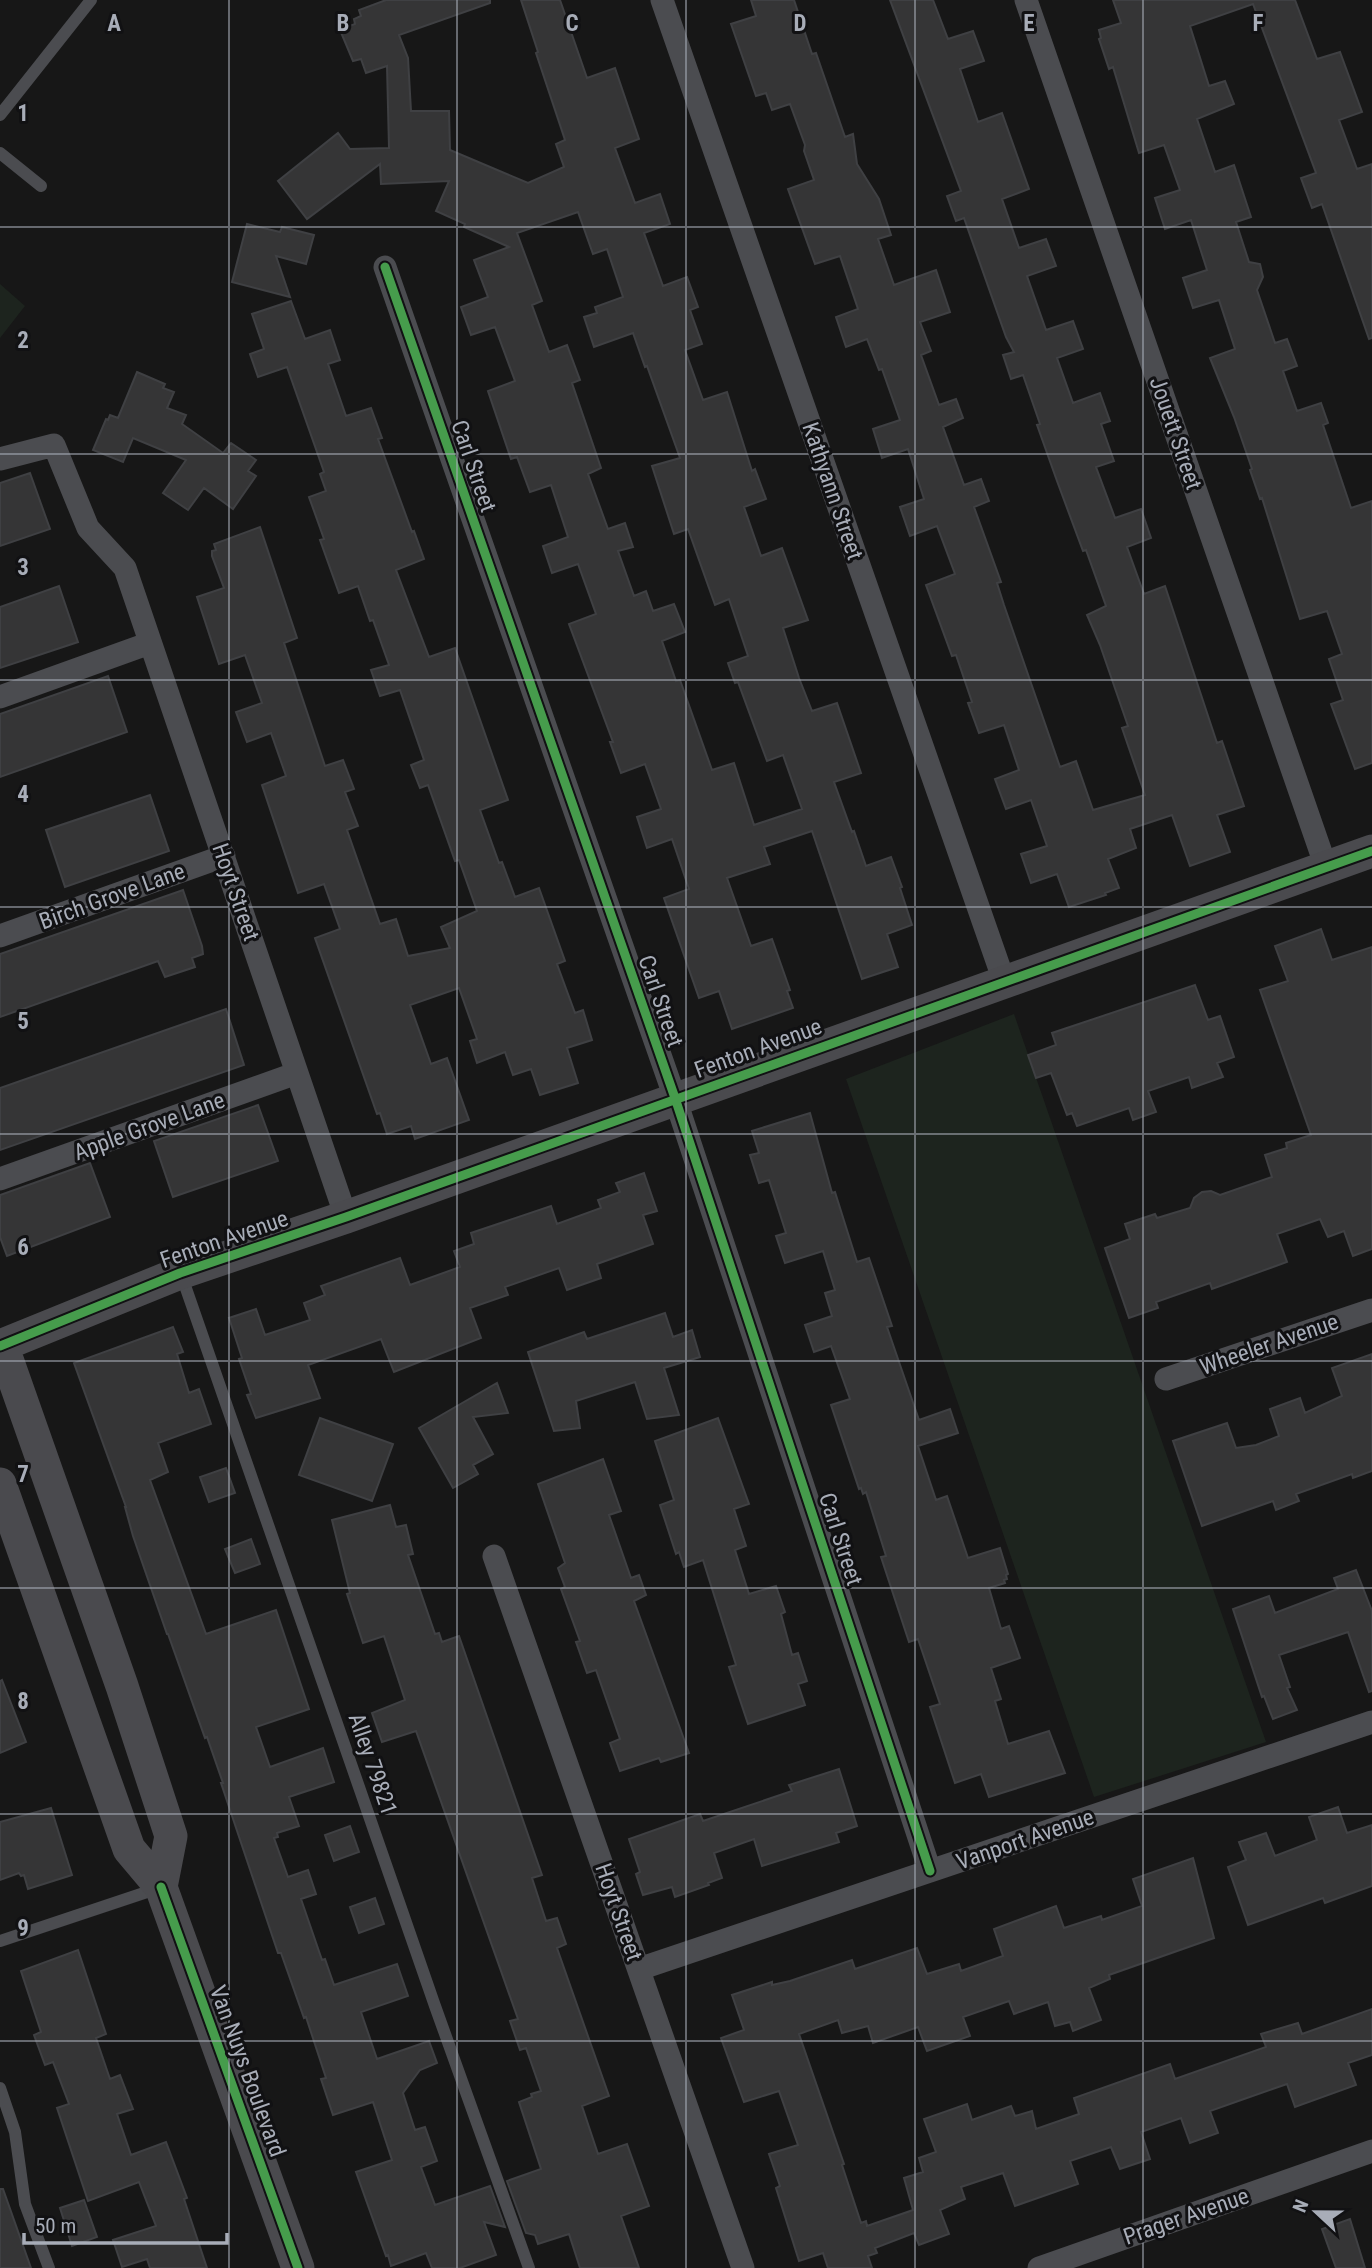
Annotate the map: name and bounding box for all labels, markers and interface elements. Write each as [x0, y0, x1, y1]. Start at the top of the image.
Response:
text: A [107, 10, 121, 37]
text: B [337, 10, 349, 37]
text: C [565, 10, 579, 37]
text: D [794, 10, 807, 37]
text: E [1023, 10, 1035, 37]
text: F [1253, 10, 1264, 37]
text: 1 [17, 100, 29, 127]
text: 2 [17, 327, 29, 354]
street label: Jouett Street [1144, 373, 1207, 493]
street label: Carl Street [445, 417, 502, 516]
street label: Kathyann Street [796, 419, 869, 563]
text: 3 [17, 554, 29, 581]
text: 4 [17, 781, 29, 808]
street label: Hoyt Street [206, 840, 265, 944]
street label: Birch Grove Lane [36, 858, 189, 935]
street label: Carl Street [632, 952, 689, 1051]
text: 5 [17, 1008, 29, 1035]
street label: Fenton Avenue [691, 1013, 826, 1084]
street label: Apple Grove Lane [70, 1087, 228, 1166]
street label: Fenton Avenue [157, 1205, 292, 1274]
text: 6 [17, 1234, 29, 1261]
street label: Wheeler Avenue [1196, 1308, 1342, 1381]
text: 7 [17, 1461, 29, 1488]
street label: Carl Street [813, 1490, 868, 1589]
text: 8 [17, 1688, 29, 1715]
street label: Alley 79821 [342, 1710, 403, 1819]
street label: Vanport Avenue [953, 1803, 1097, 1876]
street label: Hoyt Street [589, 1860, 648, 1964]
text: 9 [17, 1915, 29, 1942]
street label: Van Nuys Boulevard [204, 1982, 291, 2161]
north arrow [1281, 2177, 1351, 2247]
street label: Prager Avenue [1120, 2182, 1252, 2251]
text: N [1288, 2196, 1314, 2216]
scale bar [24, 2202, 228, 2246]
text: 50 m [35, 2214, 76, 2238]

